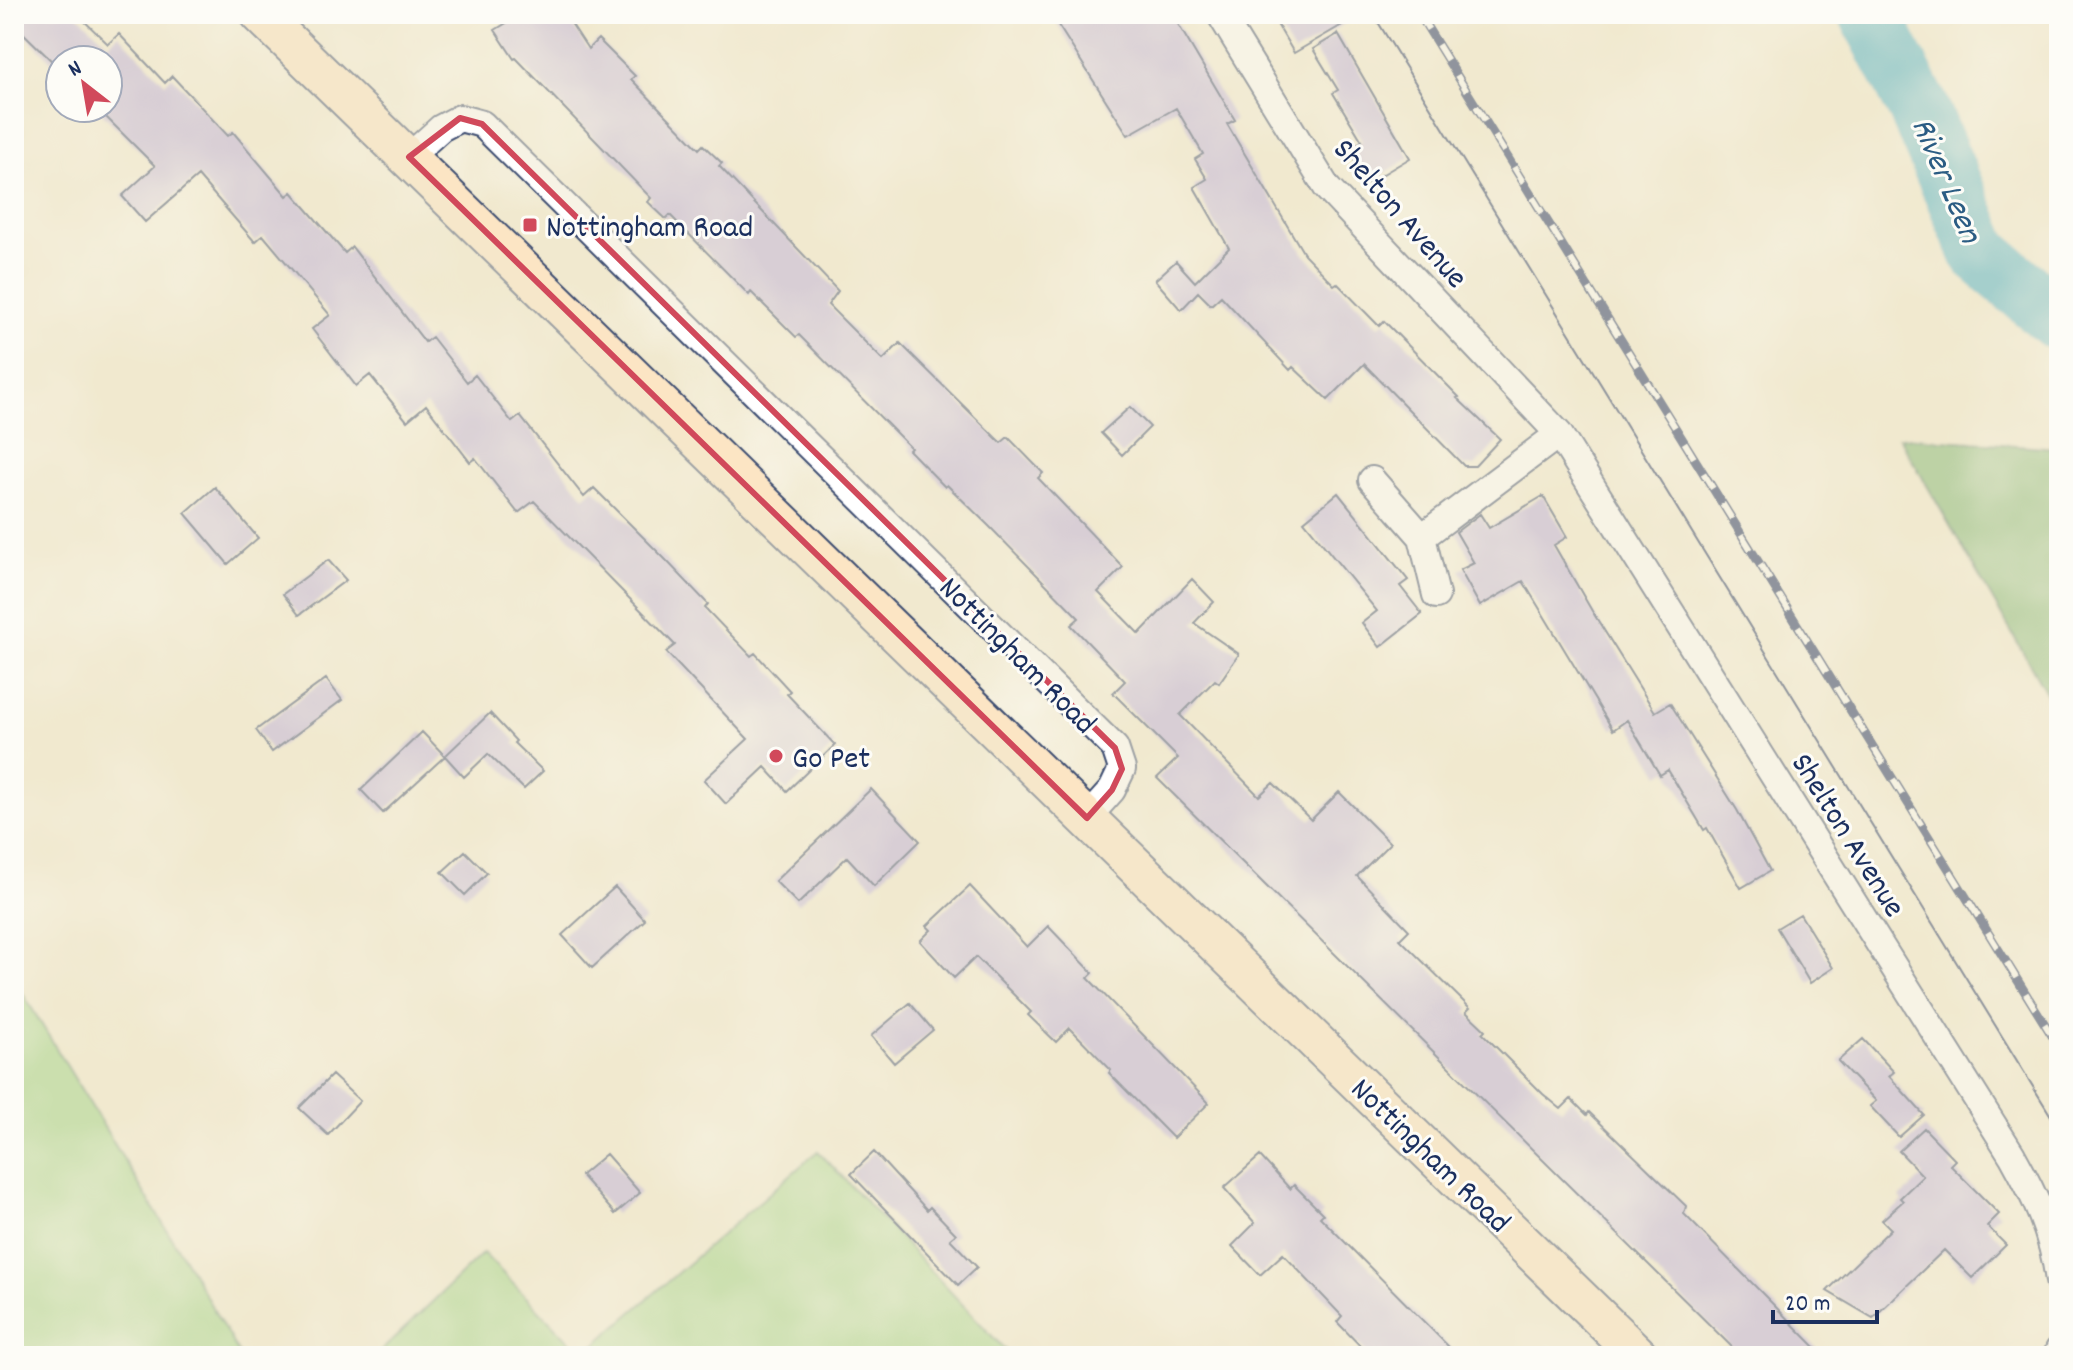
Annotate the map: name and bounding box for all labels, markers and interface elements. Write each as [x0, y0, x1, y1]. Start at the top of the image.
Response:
north arrow [44, 44, 124, 124]
text: N [63, 54, 88, 86]
water label: River Leen [1896, 111, 1993, 253]
street label: Shelton Avenue [1320, 130, 1477, 301]
place label: Nottingham Road [546, 207, 753, 253]
marker: Nottingham Road [521, 216, 539, 234]
street label: Nottingham Road [926, 568, 1105, 747]
place label: Go Pet [792, 738, 870, 784]
street label: Shelton Avenue [1777, 746, 1915, 928]
marker: Go Pet [767, 747, 785, 765]
street label: Nottingham Road [1338, 1069, 1519, 1246]
scale bar [1773, 1274, 1877, 1324]
text: 20 m [1785, 1288, 1831, 1322]

